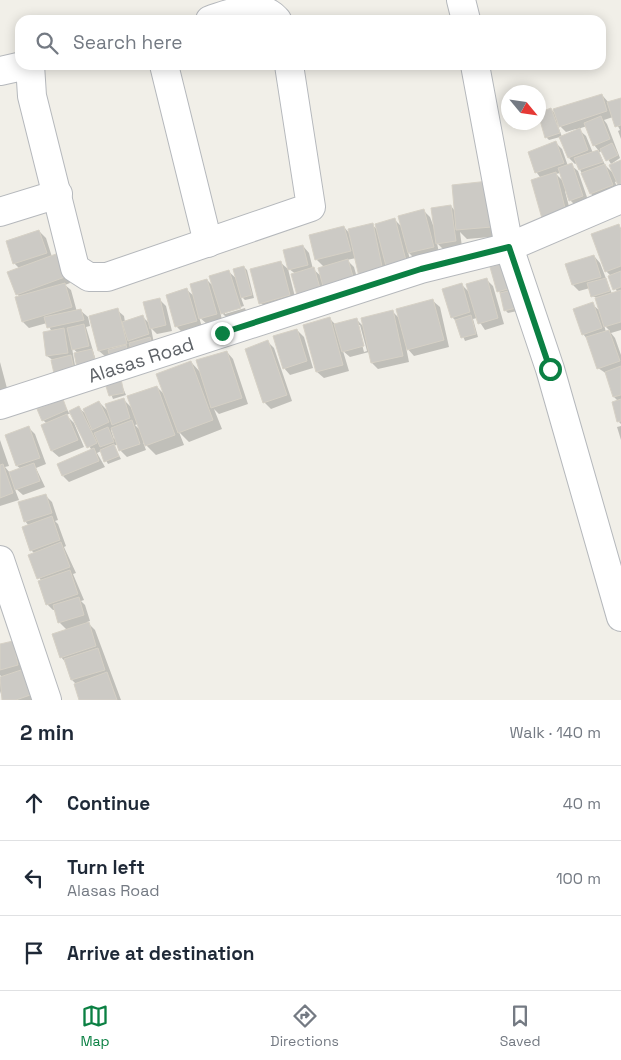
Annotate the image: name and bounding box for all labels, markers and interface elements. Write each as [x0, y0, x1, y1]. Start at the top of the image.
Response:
search box [15, 15, 606, 70]
icon: search [33, 29, 61, 57]
text: Search here [73, 30, 183, 55]
north arrow [501, 85, 546, 130]
route end [211, 322, 234, 345]
street label: Alasas Road [85, 331, 197, 389]
route start [539, 358, 562, 381]
text: 2 min [20, 719, 74, 746]
text: Walk · 140 m [509, 722, 601, 743]
icon: ahead [20, 789, 48, 817]
text: Continue [67, 791, 150, 816]
text: 40 m [563, 793, 601, 814]
text: Turn left [67, 855, 145, 880]
icon: left [20, 864, 48, 892]
text: 100 m [556, 868, 601, 889]
text: Alasas Road [67, 880, 159, 901]
icon: arrive [20, 939, 48, 967]
text: Arrive at destination [67, 941, 255, 966]
tab: Map [80, 1002, 110, 1050]
tab: Directions [270, 1002, 339, 1050]
tab: Saved [500, 1002, 541, 1050]

